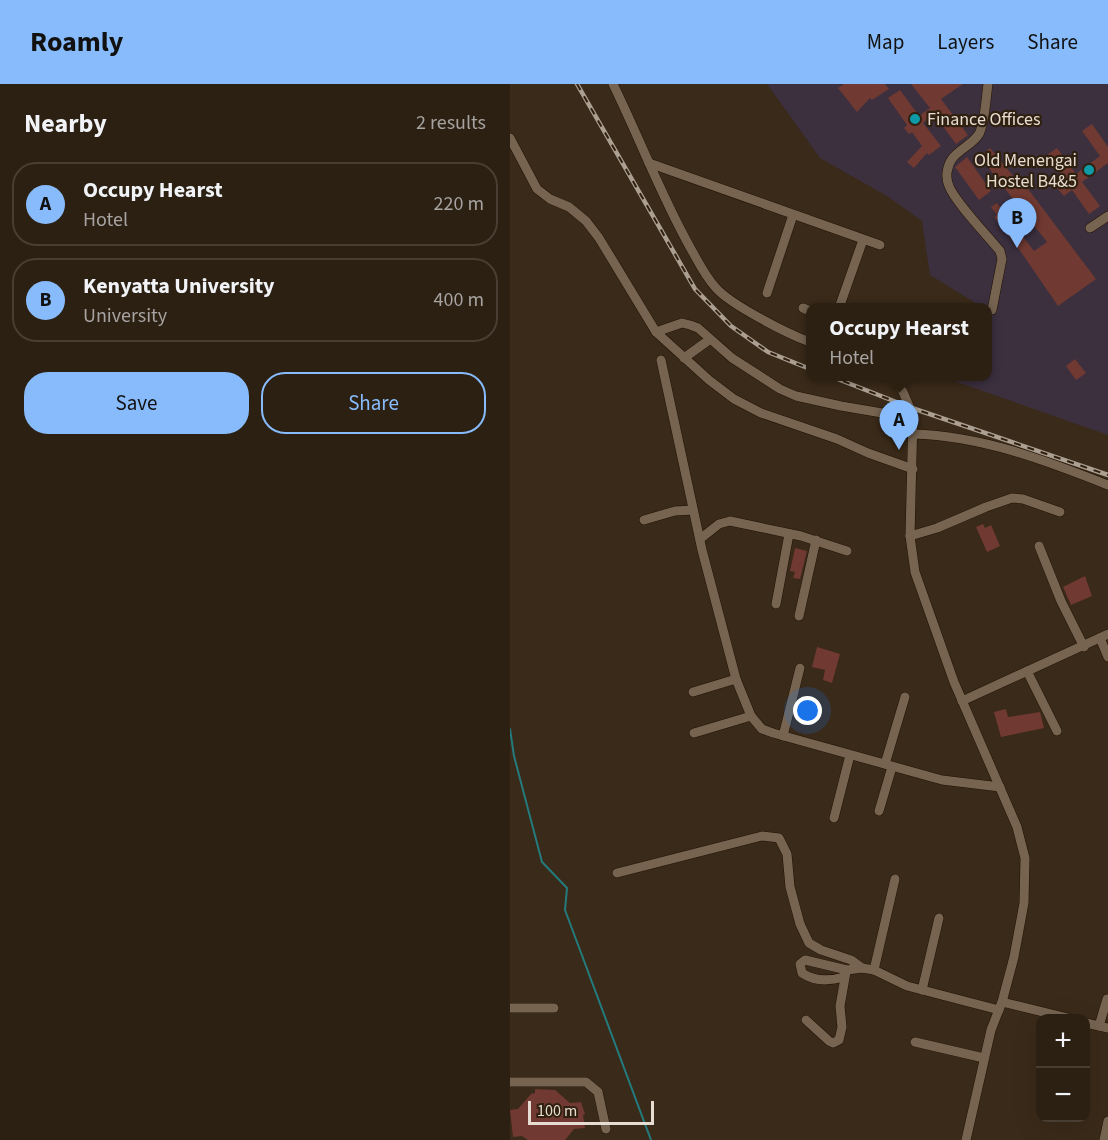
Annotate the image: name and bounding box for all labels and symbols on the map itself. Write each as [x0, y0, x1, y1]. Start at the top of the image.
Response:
place label: Finance Offices [927, 107, 1041, 132]
marker: Finance Offices [908, 112, 922, 126]
place label: Old Menengai Hostel B4&5 [974, 148, 1077, 194]
marker: Old Menengai Hostel B4&5 [1082, 163, 1096, 177]
pin: B [998, 198, 1036, 248]
pin: A [880, 400, 918, 450]
your location [793, 696, 822, 725]
scale bar [528, 1098, 654, 1126]

